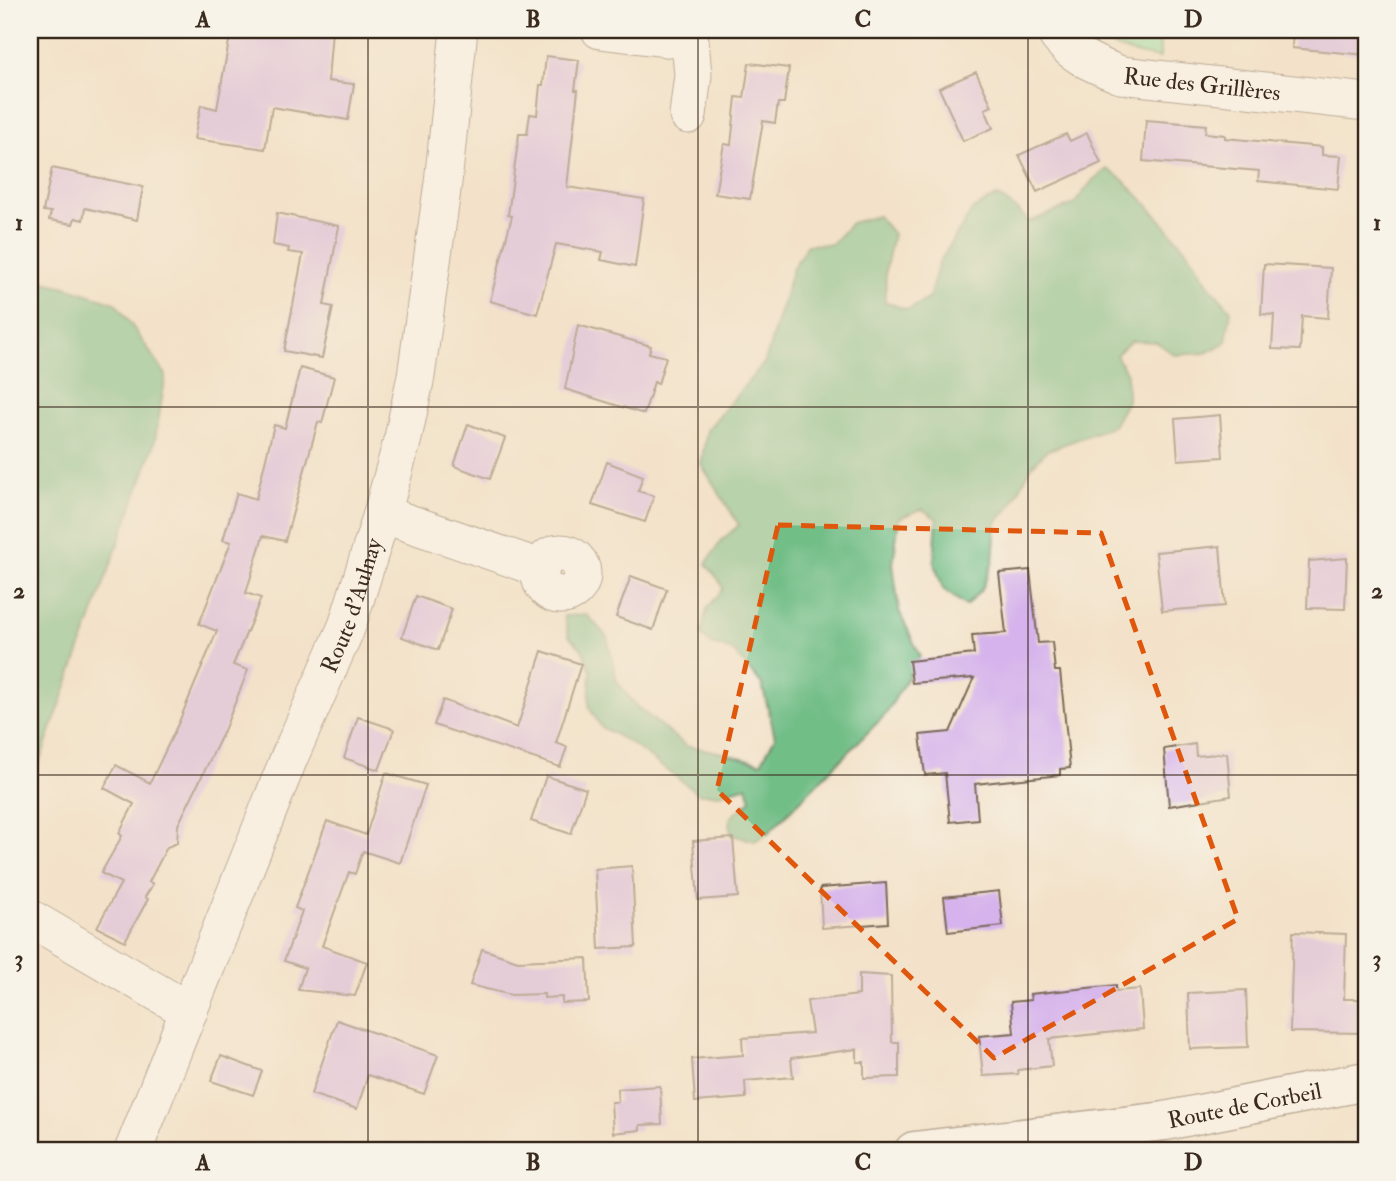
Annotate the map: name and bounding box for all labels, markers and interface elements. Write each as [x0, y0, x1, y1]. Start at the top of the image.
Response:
text: A [195, 5, 211, 34]
text: B [525, 5, 541, 34]
text: C [855, 5, 871, 34]
text: D [1184, 5, 1202, 34]
street label: Rue des Grillères [1122, 61, 1282, 107]
text: 1 [15, 208, 23, 237]
text: 1 [1373, 208, 1381, 237]
street label: Route d'Aulnay [314, 534, 388, 677]
text: 2 [13, 576, 25, 605]
text: 2 [1371, 576, 1383, 605]
text: 3 [15, 944, 23, 973]
text: 3 [1373, 944, 1381, 973]
street label: Route de Corbeil [1165, 1076, 1324, 1135]
text: A [195, 1148, 211, 1177]
text: B [525, 1148, 541, 1177]
text: C [855, 1148, 871, 1177]
text: D [1184, 1148, 1202, 1177]

